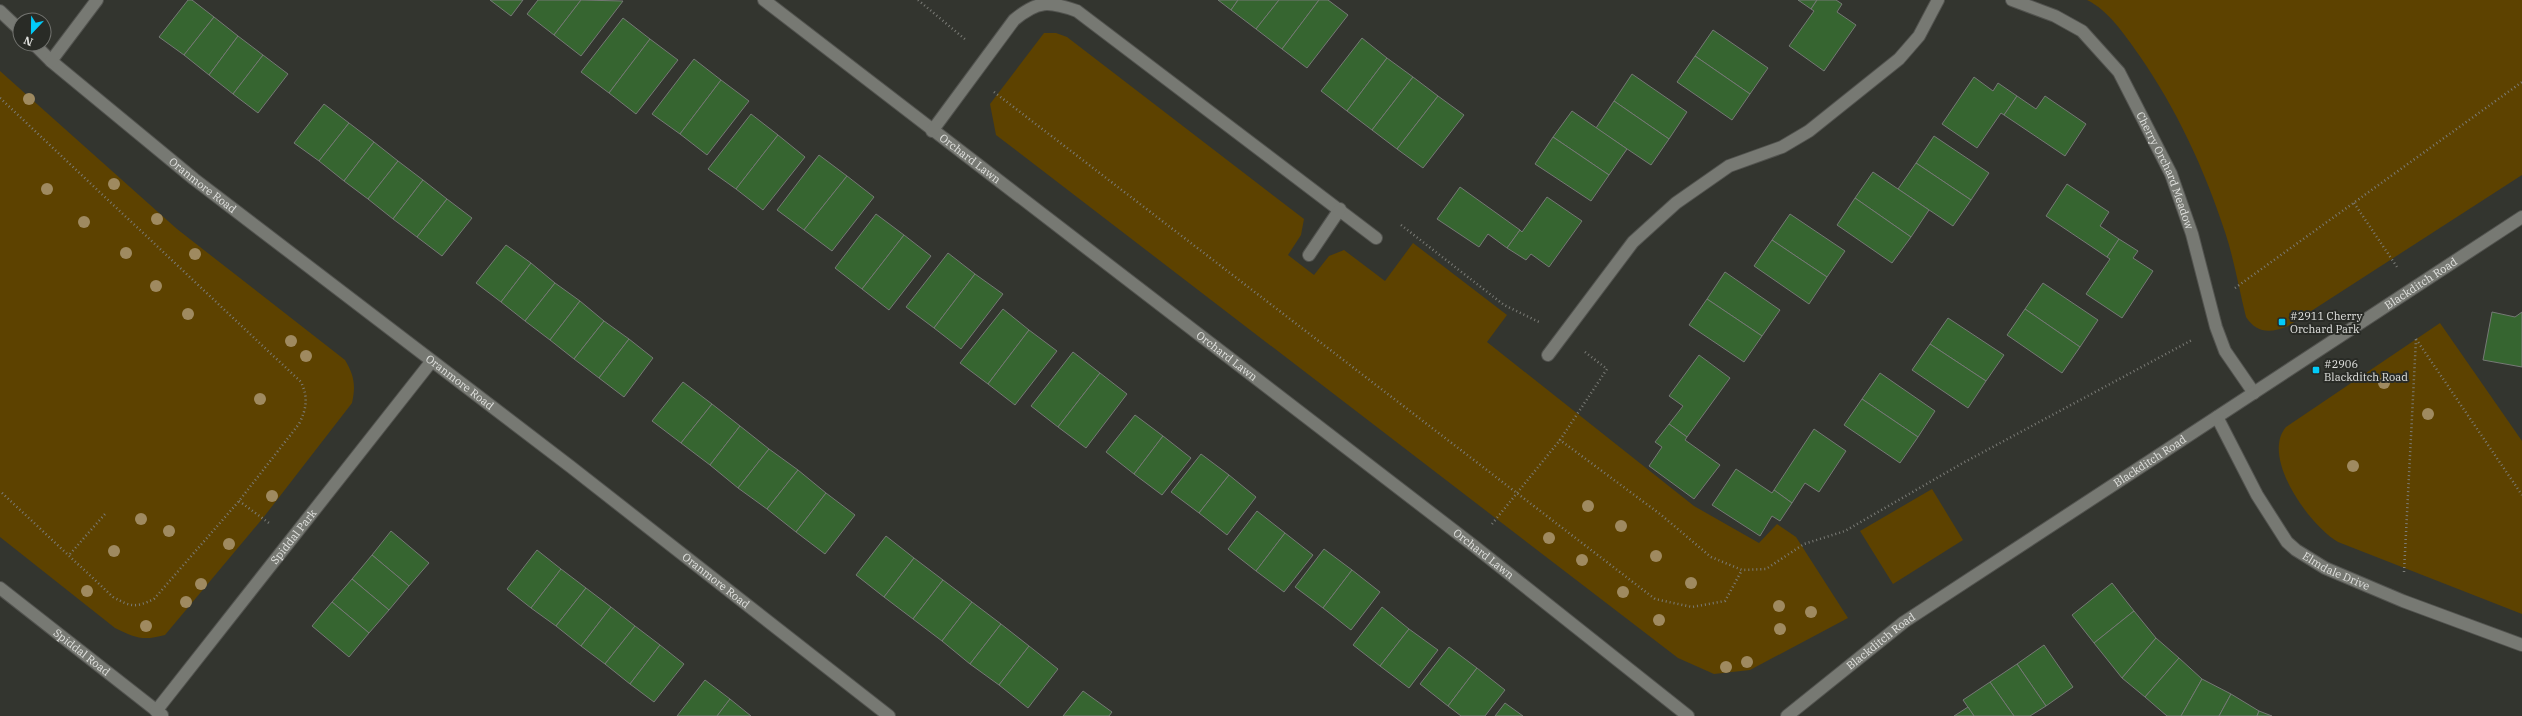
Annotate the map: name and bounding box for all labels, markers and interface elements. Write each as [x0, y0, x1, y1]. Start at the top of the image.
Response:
north arrow [12, 12, 52, 52]
text: N [21, 33, 35, 49]
street label: Cherry Orchard Meadow [2133, 109, 2197, 231]
street label: Orchard Lawn [937, 131, 1004, 186]
street label: Oranmore Road [166, 154, 240, 216]
street label: Blackditch Road [2382, 254, 2460, 312]
place label: #2911 Cherry Orchard Park [2290, 309, 2363, 336]
marker: #2911 Cherry Orchard Park [2277, 317, 2287, 327]
street label: Orchard Lawn [1194, 328, 1260, 384]
street label: Oranmore Road [423, 352, 497, 413]
place label: #2906 Blackditch Road [2324, 357, 2408, 384]
marker: #2906 Blackditch Road [2311, 365, 2321, 375]
street label: Blackditch Road [2111, 432, 2189, 490]
street label: Spiddal Park [267, 506, 320, 567]
street label: Orchard Lawn [1450, 526, 1517, 582]
street label: Elmdale Drive [2300, 549, 2372, 593]
street label: Oranmore Road [679, 550, 753, 612]
street label: Blackditch Road [1843, 609, 1918, 673]
street label: Spiddal Road [51, 626, 113, 679]

